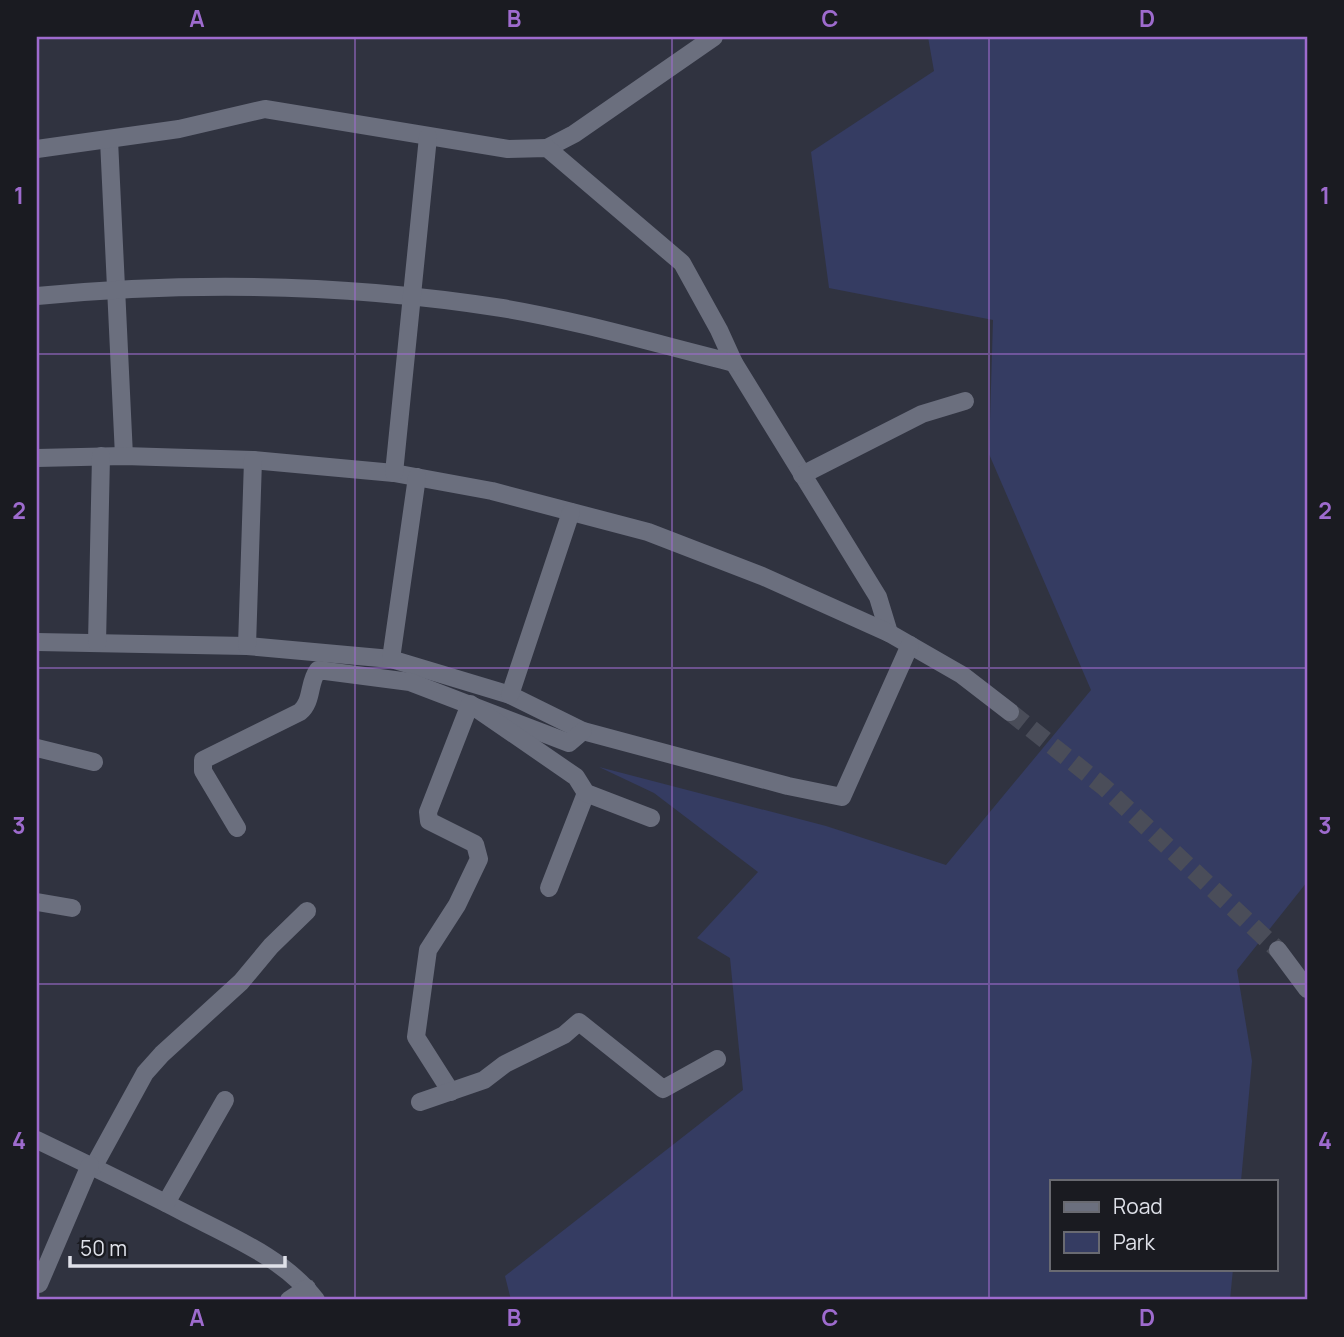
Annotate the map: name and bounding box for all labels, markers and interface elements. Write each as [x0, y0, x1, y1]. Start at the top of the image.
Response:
text: A [189, 2, 205, 34]
text: B [507, 2, 521, 34]
text: C [822, 2, 839, 34]
text: D [1139, 2, 1155, 34]
text: 1 [14, 179, 24, 211]
text: 1 [1320, 179, 1330, 211]
text: 2 [12, 494, 26, 526]
text: 2 [1318, 494, 1332, 526]
text: 3 [12, 809, 26, 841]
text: 3 [1318, 809, 1332, 841]
text: 4 [12, 1124, 26, 1156]
text: 4 [1318, 1124, 1332, 1156]
legend [1050, 1180, 1278, 1270]
text: Road [1113, 1192, 1163, 1220]
scale bar [70, 1225, 285, 1269]
text: Park [1113, 1228, 1155, 1256]
text: 50 m [80, 1234, 127, 1262]
text: A [189, 1301, 205, 1333]
text: B [507, 1301, 521, 1333]
text: C [822, 1301, 839, 1333]
text: D [1139, 1301, 1155, 1333]

